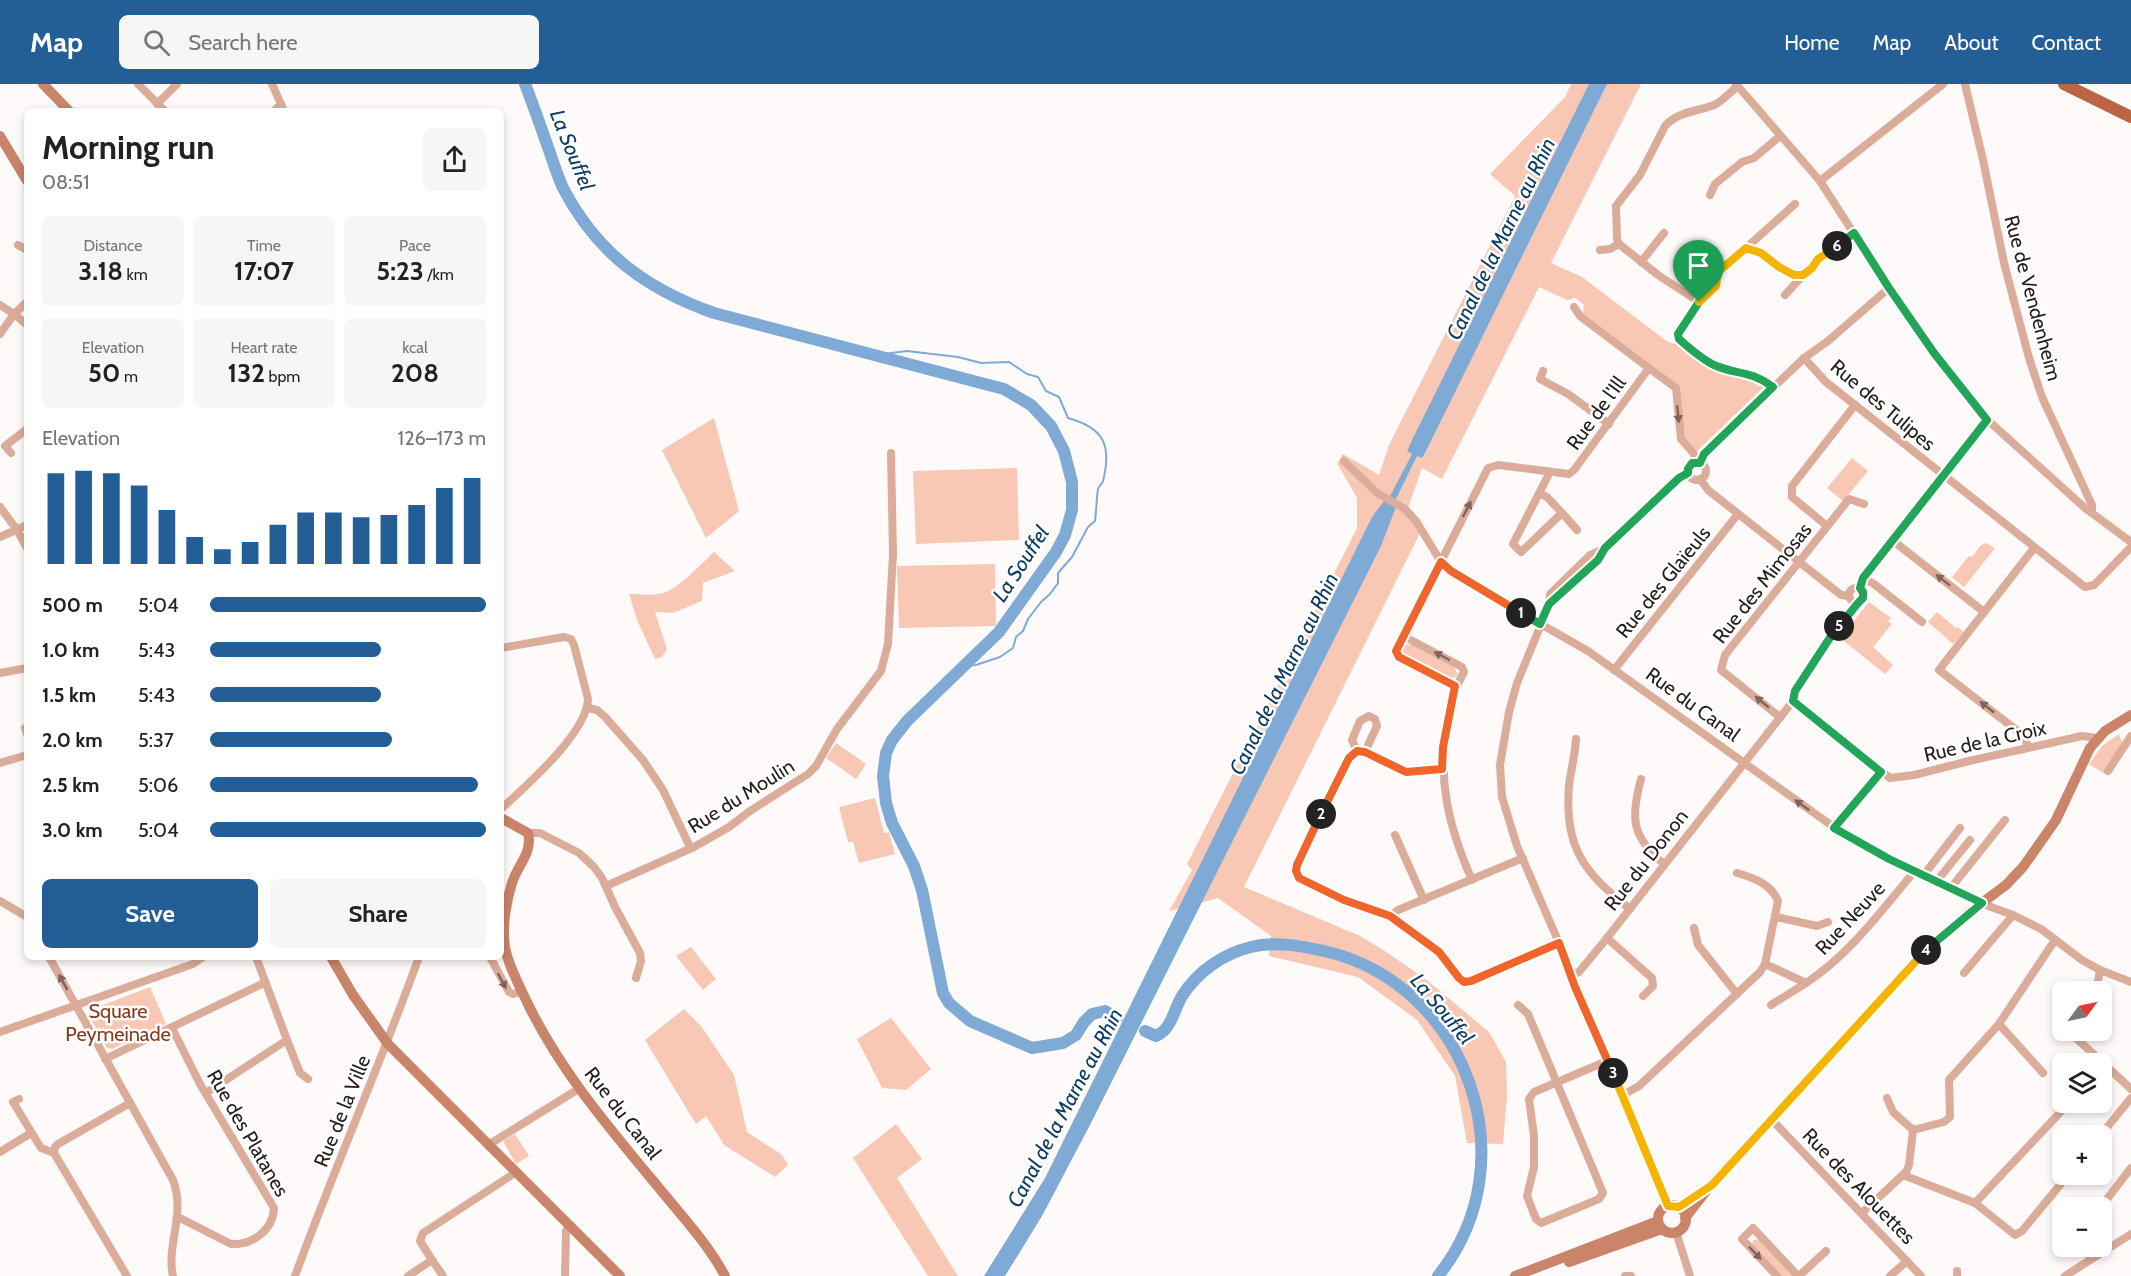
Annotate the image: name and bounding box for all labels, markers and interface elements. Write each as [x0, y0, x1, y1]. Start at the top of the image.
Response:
search box [119, 15, 539, 69]
text: Map [30, 25, 83, 59]
icon: search [140, 26, 173, 59]
text: Search here [188, 29, 297, 56]
text: Home [1784, 30, 1840, 55]
text: Map [1873, 30, 1911, 55]
text: About [1944, 30, 1998, 55]
text: Contact [2031, 30, 2101, 55]
water label: La Souffel [545, 106, 600, 194]
text: Morning run [42, 127, 214, 167]
button: share [423, 128, 486, 191]
water label: Canal de la Marne au Rhin [1441, 134, 1560, 344]
text: 08:51 [42, 170, 90, 194]
street label: Rue de Vendenheim [1999, 212, 2067, 384]
pin: 6 [1822, 231, 1852, 261]
text: Distance [84, 236, 142, 255]
text: Time [247, 236, 281, 255]
text: Pace [399, 236, 431, 255]
text: 6 [1833, 236, 1842, 255]
pin [1673, 240, 1724, 302]
icon: arrive [1682, 249, 1715, 282]
text: 3.18 [78, 255, 123, 287]
text: 17:07 [234, 255, 294, 287]
text: 5:23 [376, 255, 424, 287]
text: km [123, 265, 148, 284]
text: /km [424, 265, 454, 284]
text: Elevation [82, 338, 144, 357]
text: Heart rate [231, 338, 297, 357]
text: kcal [402, 338, 428, 357]
street label: Rue des Tulipes [1826, 354, 1940, 456]
text: 50 [88, 357, 120, 389]
text: 132 [228, 357, 265, 389]
text: 208 [391, 357, 439, 389]
text: m [120, 367, 138, 386]
text: bpm [265, 367, 300, 386]
street label: Rue de l'Ill [1561, 371, 1631, 455]
one-way arrow [1673, 404, 1683, 423]
text: Elevation [42, 426, 120, 450]
text: 126–173 m [398, 426, 486, 450]
one-way arrow [1463, 501, 1472, 518]
street label: Rue des Mimosas [1708, 518, 1816, 648]
water label: La Souffel [987, 521, 1054, 606]
street label: Rue des Glaïeuls [1611, 521, 1715, 643]
water label: Canal de la Marne au Rhin [1224, 569, 1343, 779]
one-way arrow [1935, 574, 1951, 587]
text: 500 m [42, 593, 103, 617]
text: 5:04 [138, 593, 179, 617]
pin: 1 [1506, 598, 1536, 628]
text: 1 [1518, 603, 1524, 622]
pin: 5 [1824, 611, 1854, 641]
text: 5 [1835, 616, 1843, 635]
text: 1.0 km [42, 638, 99, 662]
text: 5:43 [138, 638, 175, 662]
one-way arrow [1434, 651, 1451, 661]
street label: Rue du Canal [1641, 662, 1745, 746]
text: 1.5 km [42, 683, 96, 707]
text: 5:43 [138, 683, 175, 707]
one-way arrow [1754, 697, 1769, 709]
one-way arrow [1979, 701, 1995, 714]
street label: Rue de la Croix [1922, 715, 2049, 767]
text: 2.0 km [42, 728, 103, 752]
text: 5:37 [138, 728, 174, 752]
street label: Rue du Moulin [683, 754, 799, 838]
text: 2.5 km [42, 773, 99, 797]
text: 5:06 [138, 773, 178, 797]
pin: 2 [1306, 799, 1336, 829]
one-way arrow [1794, 800, 1809, 812]
text: 2 [1317, 804, 1325, 823]
street label: Rue du Donon [1599, 805, 1693, 915]
text: 3.0 km [42, 818, 103, 842]
text: 5:04 [138, 818, 179, 842]
street label: Rue Neuve [1810, 876, 1890, 960]
button: Save [42, 879, 258, 948]
button: Share [270, 879, 486, 948]
pin: 4 [1911, 935, 1941, 965]
text: 4 [1921, 940, 1931, 959]
water label: La Souffel [1405, 968, 1479, 1049]
one-way arrow [58, 973, 68, 990]
one-way arrow [498, 973, 507, 990]
north arrow [2052, 981, 2112, 1041]
map controls [2052, 981, 2112, 1257]
park label: Square Peymeinade [65, 999, 171, 1046]
water label: Canal de la Marne au Rhin [1002, 1004, 1128, 1211]
street label: Rue de la Ville [309, 1052, 375, 1170]
button: layers [2052, 1053, 2112, 1113]
pin: 3 [1598, 1058, 1628, 1088]
street label: Rue du Canal [580, 1062, 667, 1164]
text: 3 [1609, 1063, 1617, 1082]
street label: Rue des Platanes [202, 1065, 294, 1201]
street label: Rue des Alouettes [1798, 1123, 1920, 1249]
button: + [2052, 1125, 2112, 1185]
button: − [2052, 1197, 2112, 1257]
one-way arrow [1748, 1245, 1762, 1260]

